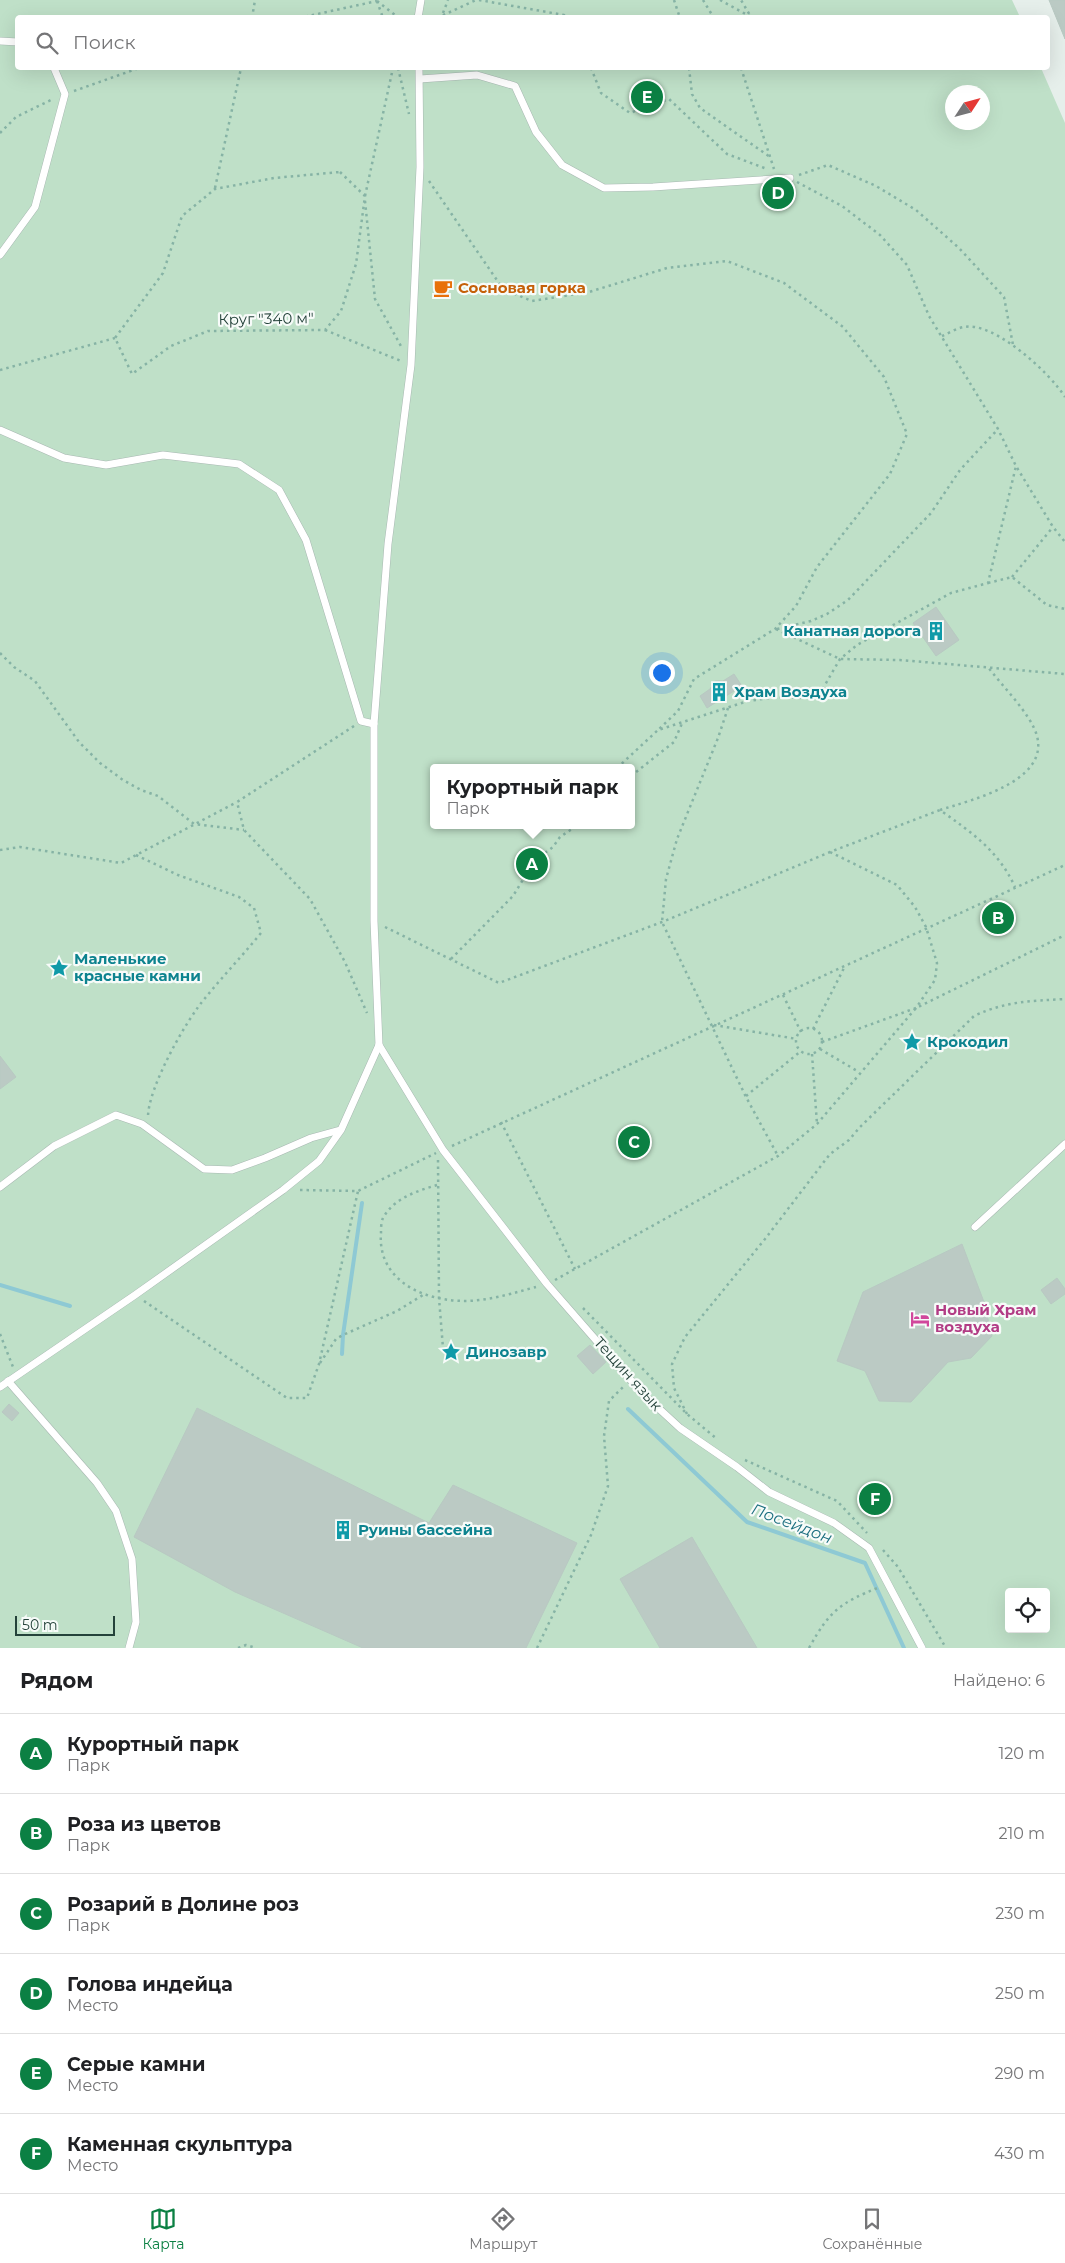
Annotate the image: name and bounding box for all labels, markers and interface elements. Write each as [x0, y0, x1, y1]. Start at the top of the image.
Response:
search box [15, 15, 1050, 70]
icon: search [33, 29, 61, 57]
text: Поиск [73, 31, 136, 54]
pin: E [631, 78, 663, 116]
north arrow [945, 85, 990, 130]
pin: D [762, 174, 794, 212]
cafe icon: Сосновая горка [432, 277, 454, 299]
place label: Сосновая горка [458, 278, 586, 297]
street label: Круг "340 м" [218, 308, 314, 329]
building icon: Канатная дорога [925, 620, 947, 642]
place label: Канатная дорога [783, 621, 921, 640]
your location [649, 660, 675, 686]
building icon: Храм Воздуха [708, 681, 730, 703]
place label: Храм Воздуха [734, 682, 847, 701]
popup [430, 764, 635, 829]
text: Курортный парк [447, 776, 618, 799]
text: Парк [447, 799, 489, 818]
pin: A [516, 845, 548, 883]
pin: B [982, 899, 1014, 937]
place label: Маленькие красные камни [74, 949, 201, 985]
place icon: Маленькие красные камни [48, 957, 70, 979]
place icon: Крокодил [901, 1031, 923, 1053]
place label: Крокодил [927, 1032, 1008, 1051]
pin: C [618, 1123, 650, 1161]
place label: Новый Храм воздуха [935, 1300, 1036, 1336]
hotel icon: Новый Храм воздуха [909, 1308, 931, 1330]
street label: Тещин язык [590, 1333, 667, 1415]
place icon: Динозавр [440, 1341, 462, 1363]
place label: Динозавр [466, 1342, 547, 1361]
pin: F [859, 1480, 891, 1518]
water label: Посейдон [749, 1499, 835, 1548]
building icon: Руины бассейна [332, 1519, 354, 1541]
place label: Руины бассейна [358, 1520, 493, 1539]
map controls [1005, 1588, 1050, 1633]
button: locate [1005, 1588, 1050, 1633]
scale bar [15, 1613, 115, 1636]
text: 50 m [22, 1616, 58, 1634]
text: Рядом [20, 1668, 93, 1693]
text: Найдено: 6 [953, 1671, 1045, 1690]
text: Курортный парк [67, 1733, 239, 1756]
text: A [30, 1744, 42, 1763]
text: 120 m [998, 1744, 1045, 1763]
text: Парк [67, 1756, 110, 1775]
text: Роза из цветов [67, 1813, 221, 1836]
text: B [30, 1824, 42, 1843]
text: 210 m [998, 1824, 1045, 1843]
text: Парк [67, 1836, 110, 1855]
text: Розарий в Долине роз [67, 1893, 299, 1916]
text: C [30, 1904, 42, 1923]
text: 230 m [995, 1904, 1045, 1923]
text: Парк [67, 1916, 110, 1935]
text: Голова индейца [67, 1973, 233, 1996]
text: D [29, 1984, 43, 2003]
text: 250 m [995, 1984, 1045, 2003]
text: Место [67, 1996, 119, 2015]
text: Серые камни [67, 2053, 205, 2076]
text: E [31, 2064, 41, 2083]
text: 290 m [994, 2064, 1045, 2083]
text: Место [67, 2076, 119, 2095]
text: Каменная скульптура [67, 2133, 293, 2156]
text: F [31, 2144, 41, 2163]
text: 430 m [994, 2144, 1045, 2163]
text: Место [67, 2156, 119, 2175]
tab: Карта [142, 2205, 184, 2253]
tab: Маршрут [469, 2205, 537, 2253]
tab: Сохранённые [822, 2205, 922, 2253]

